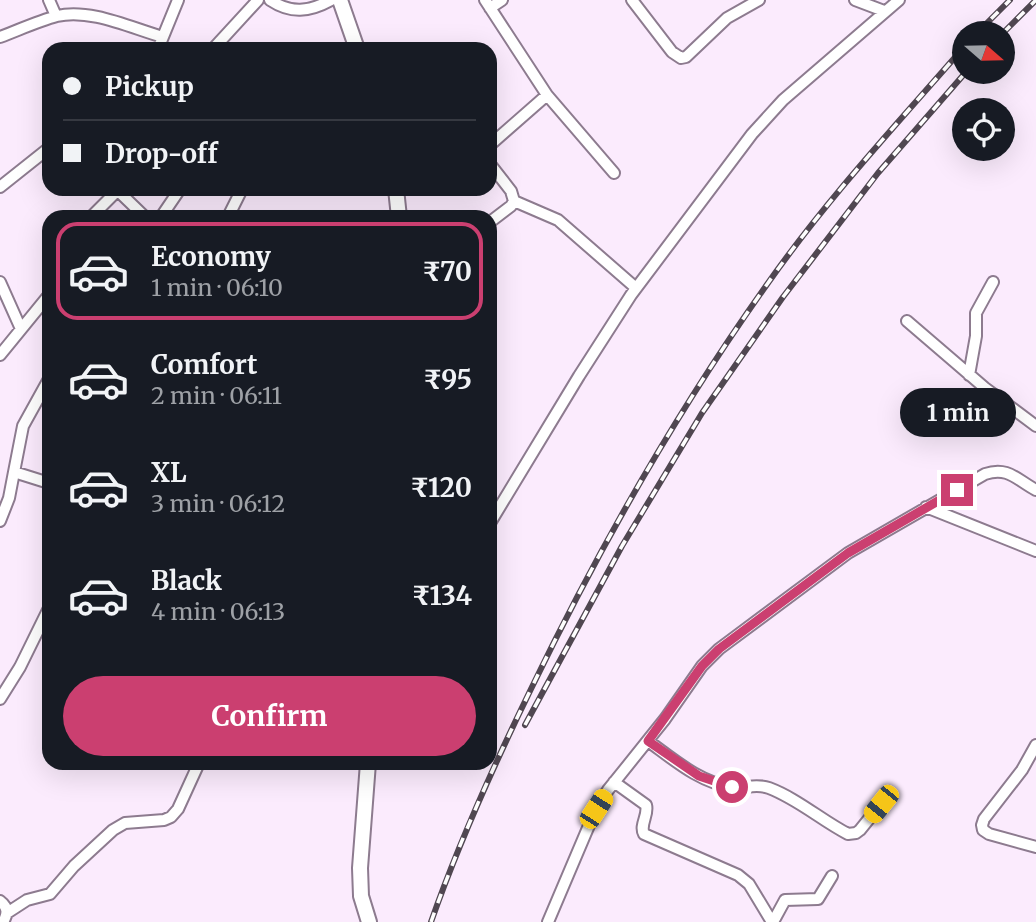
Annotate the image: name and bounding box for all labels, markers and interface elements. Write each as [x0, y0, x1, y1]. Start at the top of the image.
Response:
north arrow [952, 21, 1015, 84]
map controls [952, 21, 1015, 161]
text: Pickup [105, 70, 194, 103]
button: locate [952, 98, 1015, 161]
text: Drop-off [105, 137, 218, 170]
icon: car [67, 240, 130, 303]
text: Economy [151, 240, 271, 273]
text: ₹70 [422, 255, 472, 288]
text: 1 min · 06:10 [151, 273, 283, 302]
icon: car [67, 348, 130, 411]
text: Comfort [151, 348, 257, 381]
text: ₹95 [423, 363, 472, 396]
text: 2 min · 06:11 [151, 381, 282, 410]
callout: 1 min [899, 388, 1015, 438]
text: 1 min [927, 398, 989, 427]
icon: car [67, 456, 130, 519]
text: XL [151, 456, 187, 489]
text: ₹120 [410, 471, 472, 504]
route end [941, 474, 973, 506]
text: 3 min · 06:12 [151, 489, 285, 518]
icon: car [67, 564, 130, 627]
text: Black [151, 564, 222, 597]
text: ₹134 [412, 579, 472, 612]
text: 4 min · 06:13 [151, 597, 285, 626]
button: Confirm [63, 676, 476, 756]
route start [716, 771, 748, 803]
car [860, 781, 903, 827]
car [576, 786, 617, 832]

